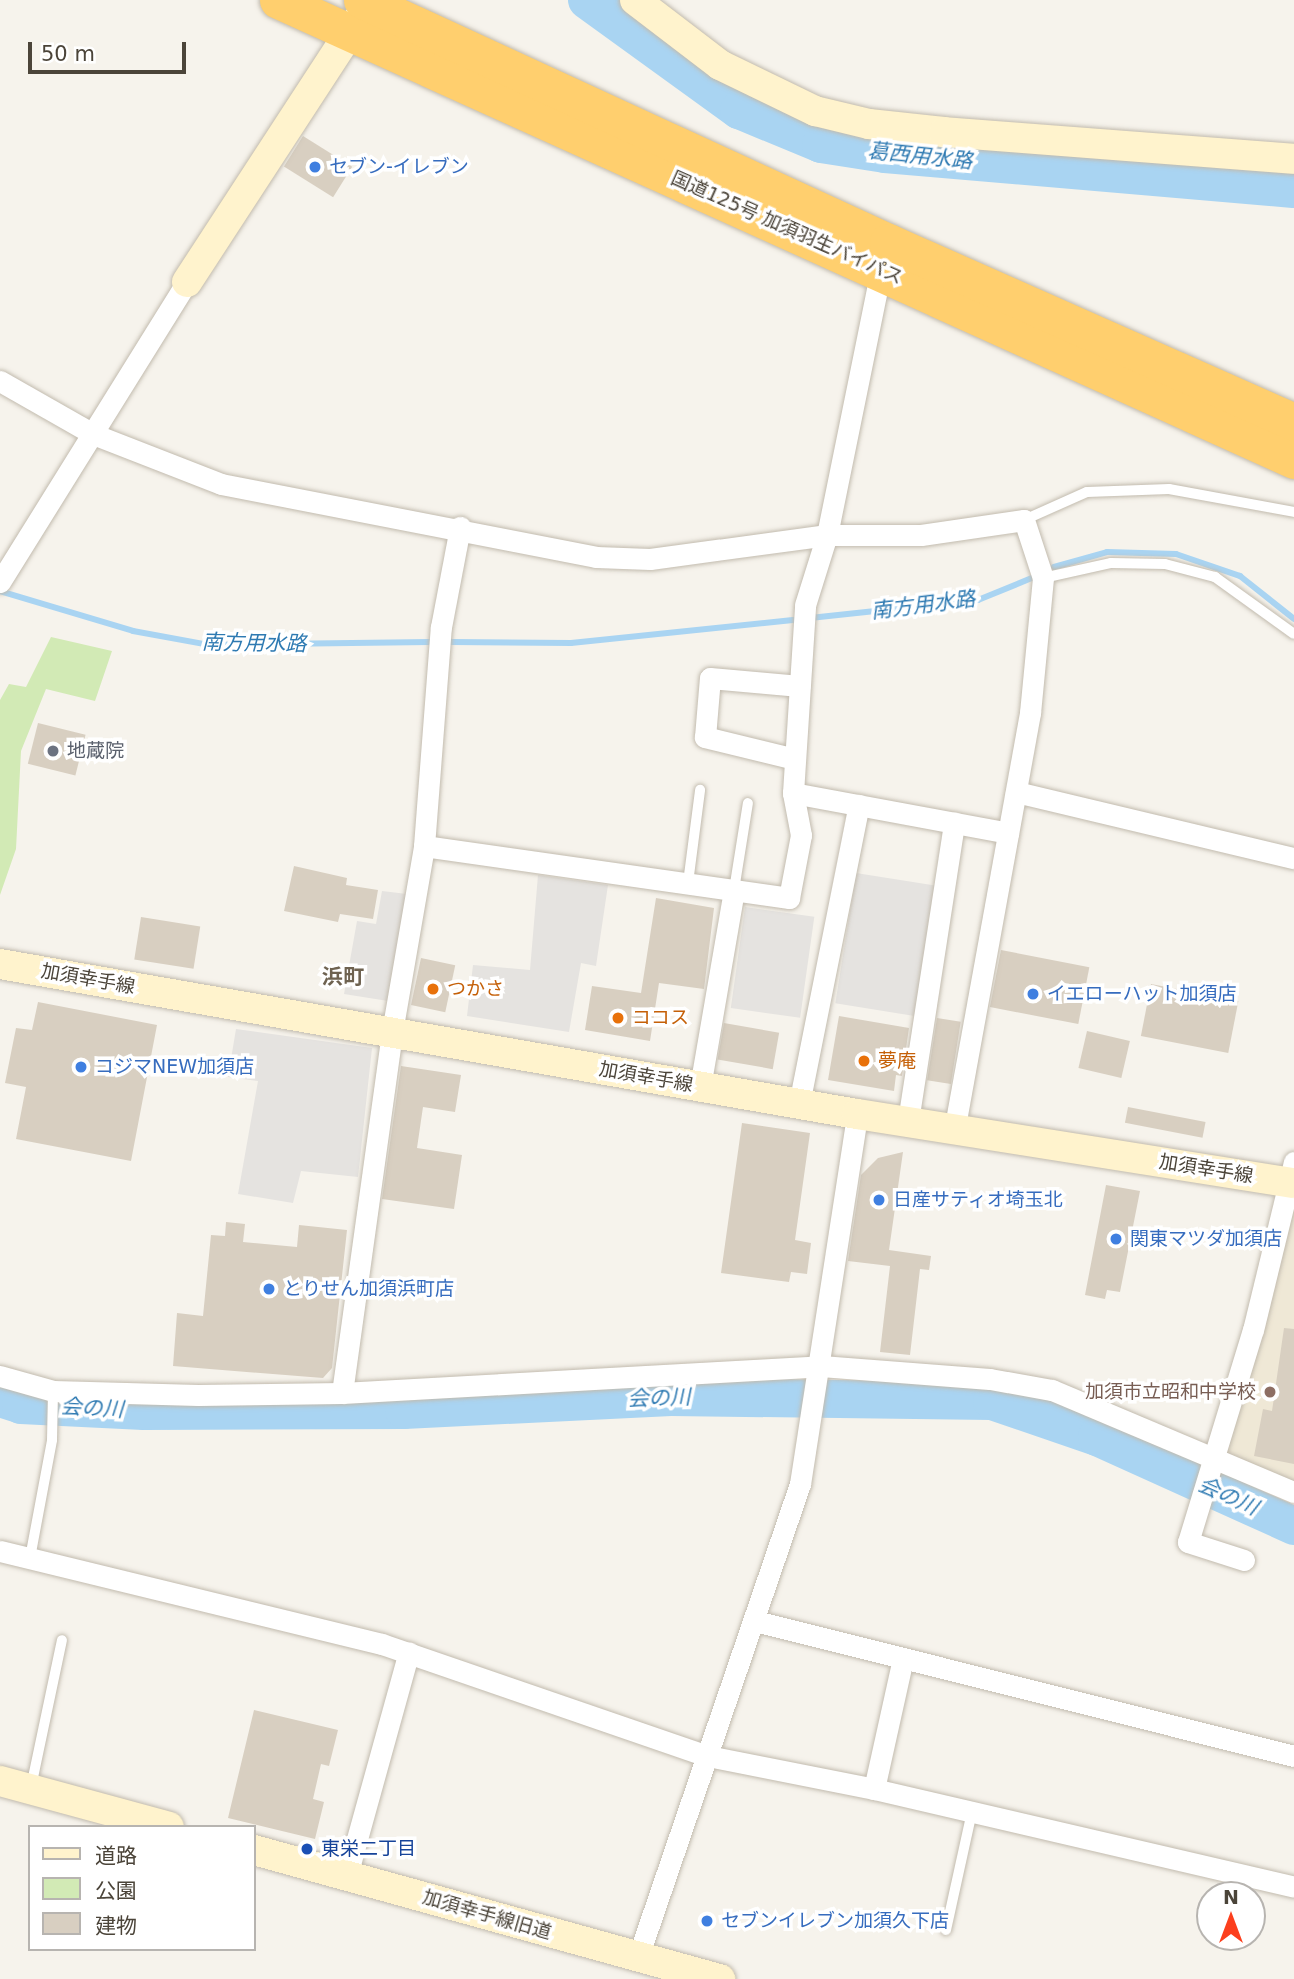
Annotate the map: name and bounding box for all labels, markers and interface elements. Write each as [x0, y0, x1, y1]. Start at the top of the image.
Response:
scale bar [32, 28, 189, 72]
text: 50 m [41, 42, 95, 66]
water label: 葛西用水路 [866, 138, 974, 174]
place label: セブン-イレブン [329, 156, 469, 178]
marker: セブン-イレブン [307, 159, 323, 175]
street label: 国道125号 加須羽生バイパス [668, 166, 906, 290]
water label: 南方用水路 [869, 586, 977, 624]
water label: 南方用水路 [201, 629, 307, 657]
place label: 地蔵院 [67, 740, 124, 762]
marker: 地蔵院 [45, 743, 61, 759]
street label: 加須幸手線 [39, 960, 137, 998]
district label: 浜町 [322, 964, 364, 990]
place label: つかさ [447, 978, 504, 1000]
marker: つかさ [425, 981, 441, 997]
place label: イエローハット加須店 [1047, 983, 1237, 1005]
marker: イエローハット加須店 [1025, 986, 1041, 1002]
place label: ココス [632, 1007, 689, 1029]
marker: ココス [610, 1010, 626, 1026]
place label: 夢庵 [878, 1050, 916, 1072]
marker: 夢庵 [856, 1053, 872, 1069]
place label: コジマNEW加須店 [95, 1056, 254, 1078]
street label: 加須幸手線 [597, 1058, 695, 1096]
marker: コジマNEW加須店 [73, 1059, 89, 1075]
street label: 加須幸手線 [1157, 1150, 1255, 1188]
place label: 日産サティオ埼玉北 [893, 1189, 1064, 1211]
marker: 日産サティオ埼玉北 [871, 1192, 887, 1208]
place label: 関東マツダ加須店 [1130, 1228, 1282, 1250]
marker: 関東マツダ加須店 [1108, 1231, 1124, 1247]
place label: とりせん加須浜町店 [283, 1278, 454, 1300]
marker: とりせん加須浜町店 [261, 1281, 277, 1297]
place label: 加須市立昭和中学校 [1085, 1381, 1256, 1403]
water label: 会の川 [627, 1384, 691, 1412]
marker: 加須市立昭和中学校 [1262, 1384, 1278, 1400]
water label: 会の川 [60, 1394, 124, 1422]
water label: 会の川 [1194, 1472, 1262, 1520]
legend [28, 1825, 256, 1951]
place label: 東栄二丁目 [321, 1838, 416, 1860]
marker: 東栄二丁目 [299, 1841, 315, 1857]
text: 道路 [95, 1844, 137, 1868]
text: 公園 [95, 1879, 137, 1903]
north arrow [1196, 1881, 1266, 1951]
street label: 加須幸手線旧道 [420, 1886, 554, 1944]
text: N [1223, 1886, 1239, 1908]
place label: セブンイレブン加須久下店 [721, 1910, 949, 1932]
marker: セブンイレブン加須久下店 [699, 1913, 715, 1929]
text: 建物 [95, 1914, 137, 1938]

